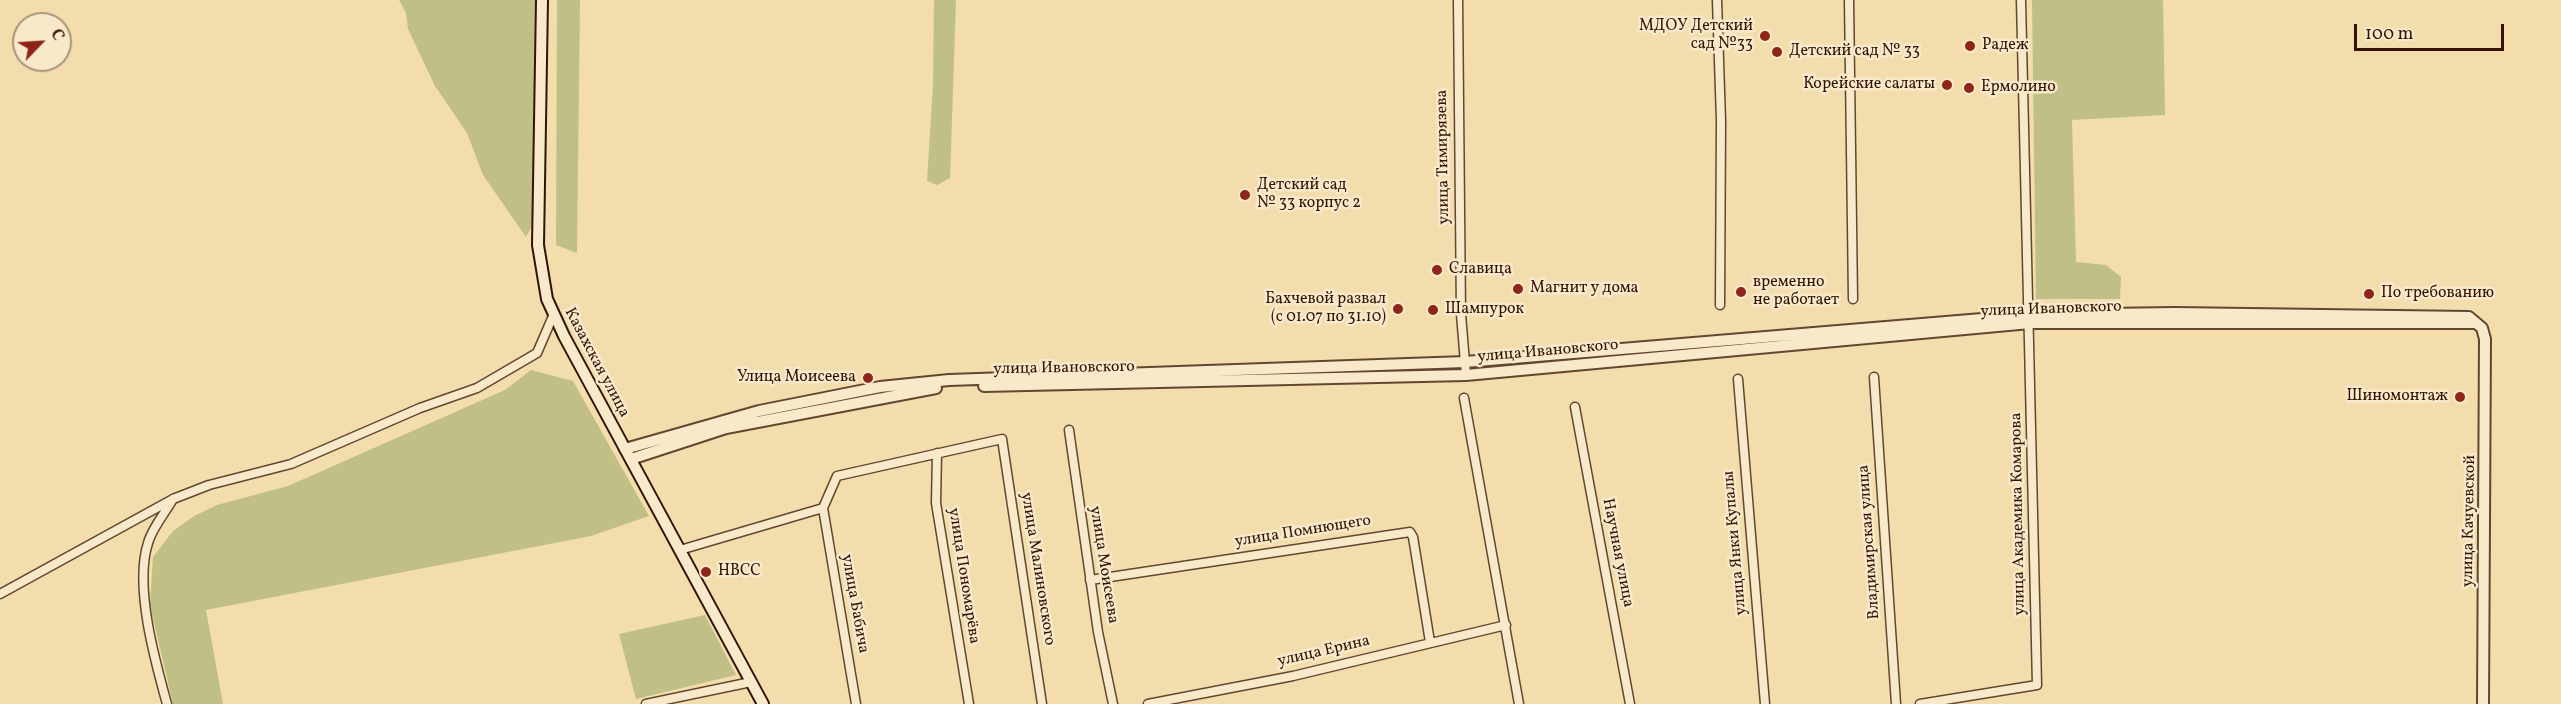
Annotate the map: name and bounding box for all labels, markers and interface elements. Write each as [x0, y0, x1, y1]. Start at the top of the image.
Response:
north arrow [12, 12, 72, 72]
scale bar [2357, 12, 2507, 50]
place label: МДОУ Детский сад №33 [1639, 17, 1753, 55]
text: 100 m [2365, 22, 2414, 47]
text: С [44, 26, 69, 45]
marker: МДОУ Детский сад №33 [1758, 29, 1772, 43]
place label: Радеж [1982, 36, 2029, 56]
marker: Радеж [1963, 39, 1977, 53]
place label: Детский сад № 33 [1789, 42, 1920, 62]
marker: Детский сад № 33 [1770, 45, 1784, 59]
place label: Корейские салаты [1803, 75, 1935, 95]
marker: Корейские салаты [1940, 78, 1954, 92]
place label: Ермолино [1981, 78, 2056, 98]
marker: Ермолино [1962, 81, 1976, 95]
street label: улица Тимирязева [1433, 89, 1455, 225]
place label: Детский сад № 33 корпус 2 [1257, 176, 1361, 214]
marker: Детский сад № 33 корпус 2 [1238, 188, 1252, 202]
place label: Славица [1449, 260, 1512, 280]
marker: Славица [1430, 263, 1444, 277]
place label: временно не работает [1753, 273, 1839, 311]
place label: Магнит у дома [1530, 279, 1639, 299]
marker: Магнит у дома [1511, 282, 1525, 296]
place label: По требованию [2381, 284, 2494, 304]
marker: временно не работает [1734, 285, 1748, 299]
marker: По требованию [2362, 287, 2376, 301]
place label: Бахчевой развал (с 01.07 по 31.10) [1265, 290, 1386, 328]
street label: улица Ивановского [1980, 298, 2122, 322]
place label: Шампурок [1445, 300, 1524, 320]
marker: Бахчевой развал (с 01.07 по 31.10) [1391, 302, 1405, 316]
marker: Шампурок [1426, 303, 1440, 317]
street label: Казахская улица [559, 305, 633, 421]
street label: улица Ивановского [1477, 336, 1619, 368]
street label: улица Ивановского [993, 358, 1135, 380]
place label: Улица Моисеева [737, 368, 856, 388]
marker: Улица Моисеева [861, 371, 875, 385]
place label: Шиномонтаж [2346, 387, 2448, 407]
marker: Шиномонтаж [2453, 390, 2467, 404]
street label: улица Академика Комарова [2008, 412, 2030, 616]
street label: улица Качуевской [2459, 455, 2481, 587]
street label: Владимирская улица [1855, 464, 1885, 620]
street label: улица Янки Купалы [1720, 470, 1752, 616]
street label: улица Малиновского [1015, 491, 1059, 647]
street label: Научная улица [1597, 497, 1637, 609]
street label: улица Моисеева [1084, 505, 1122, 625]
street label: улица Пономарёва [943, 507, 983, 645]
street label: улица Помнющего [1234, 512, 1372, 552]
street label: улица Бабича [836, 553, 872, 655]
place label: НВСС [718, 562, 761, 582]
marker: НВСС [699, 565, 713, 579]
street label: улица Ерина [1276, 632, 1372, 672]

